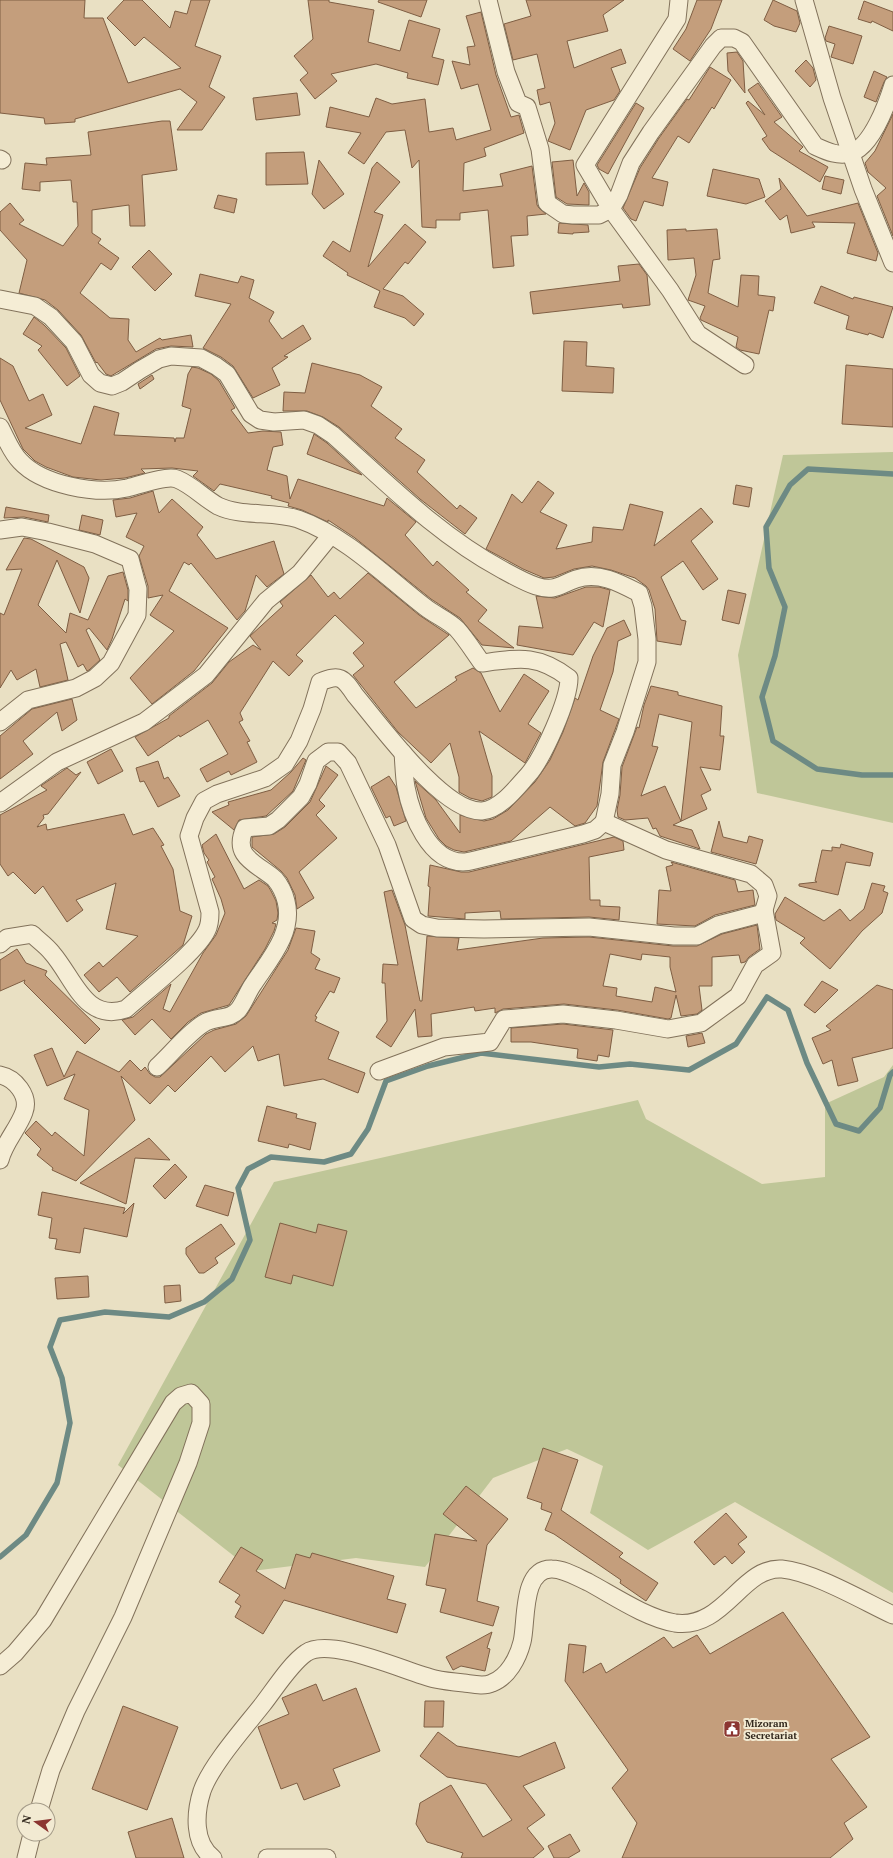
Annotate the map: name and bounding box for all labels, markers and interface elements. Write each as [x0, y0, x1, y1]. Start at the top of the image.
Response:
place label: Mizoram Secretariat [745, 1717, 797, 1742]
public building icon: Mizoram Secretariat [722, 1719, 742, 1739]
north arrow [16, 1802, 56, 1842]
text: N [18, 1813, 34, 1825]

